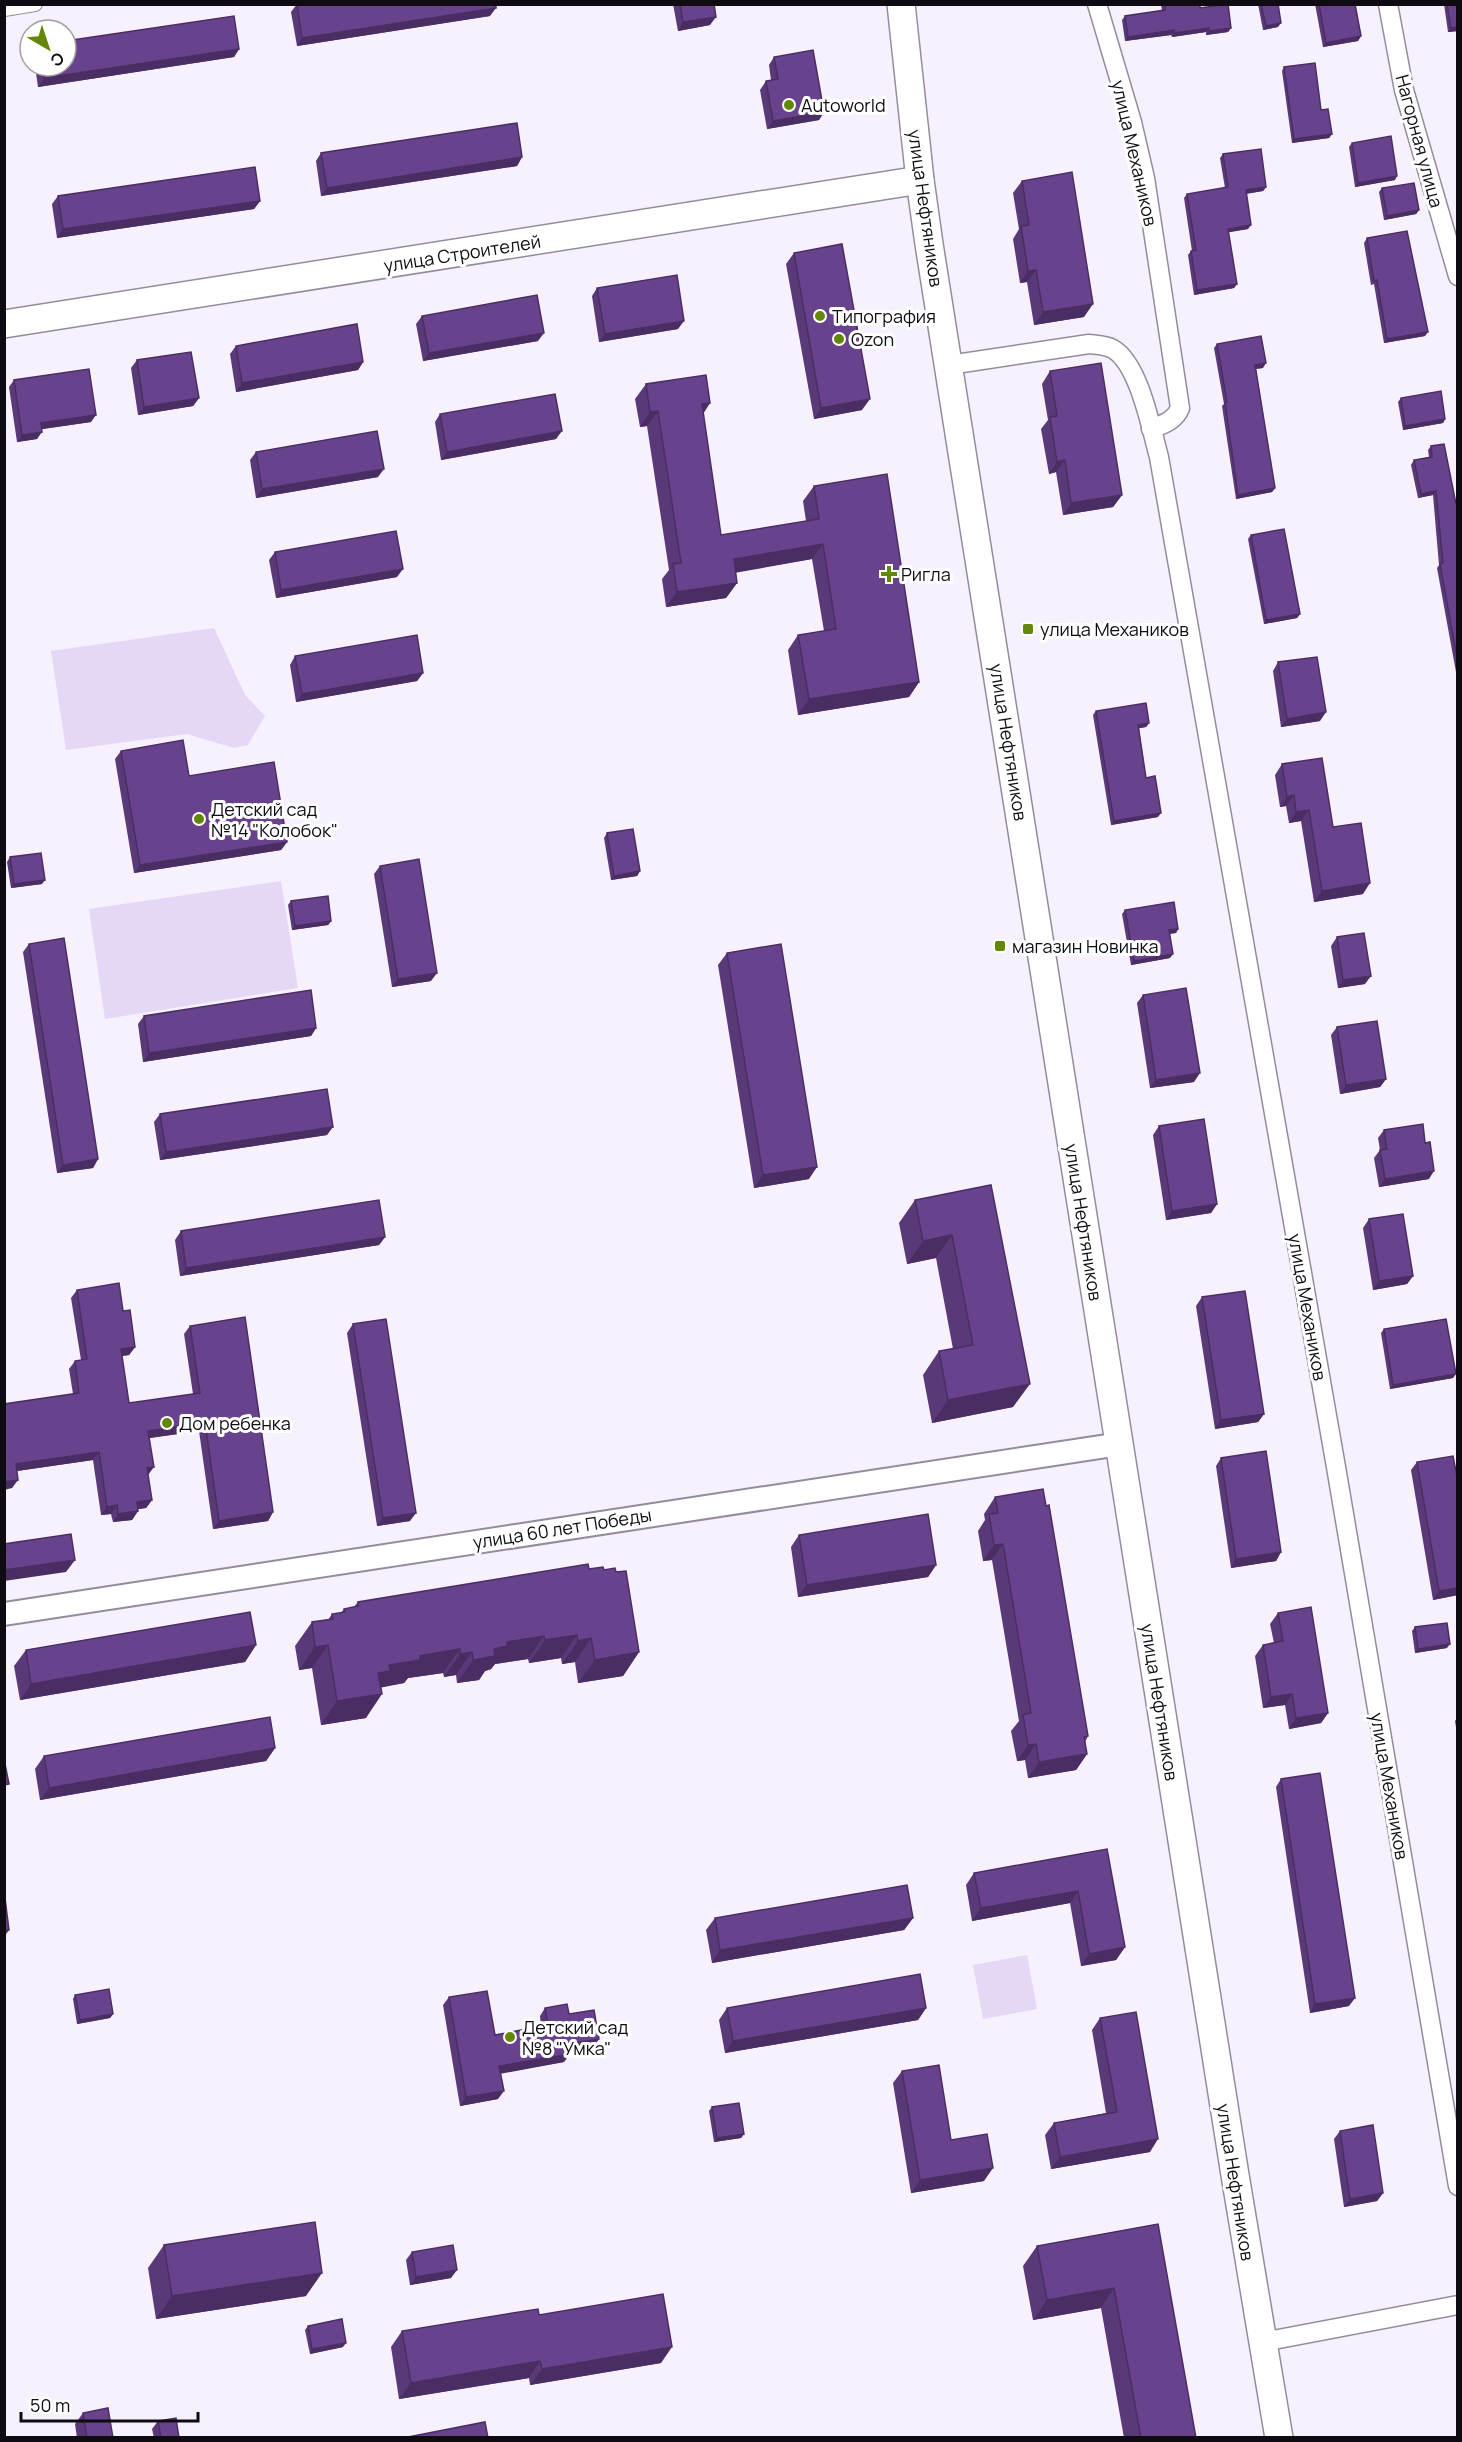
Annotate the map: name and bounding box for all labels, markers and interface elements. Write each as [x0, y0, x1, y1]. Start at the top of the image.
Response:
north arrow [18, 18, 78, 78]
text: С [46, 47, 69, 72]
street label: Нагорная улица [1391, 72, 1449, 210]
street label: улица Механиков [1107, 78, 1164, 229]
place label: Autoworld [801, 93, 886, 117]
marker: Autoworld [782, 98, 796, 112]
street label: улица Нефтяников [903, 128, 949, 289]
street label: улица Строителей [382, 229, 542, 277]
place label: Типография [832, 304, 936, 328]
marker: Типография [813, 309, 827, 323]
place label: Ozon [851, 327, 894, 351]
marker: Ozon [832, 332, 846, 346]
place label: Ригла [901, 562, 951, 586]
marker: Ригла [882, 567, 896, 581]
place label: улица Механиков [1040, 617, 1189, 641]
marker: улица Механиков [1021, 622, 1035, 636]
street label: улица Нефтяников [985, 662, 1033, 823]
place label: Детский сад №14 "Колобок" [211, 797, 338, 842]
marker: Детский сад №14 "Колобок" [192, 812, 206, 826]
place label: магазин Новинка [1012, 934, 1158, 958]
marker: магазин Новинка [993, 939, 1007, 953]
street label: улица Нефтяников [1060, 1142, 1108, 1303]
street label: улица Механиков [1283, 1232, 1333, 1383]
place label: Дом ребенка [179, 1411, 291, 1435]
marker: Дом ребенка [160, 1416, 174, 1430]
street label: улица 60 лет Победы [471, 1502, 653, 1554]
street label: улица Нефтяников [1136, 1622, 1184, 1783]
street label: улица Механиков [1365, 1711, 1415, 1862]
place label: Детский сад №8 "Умка" [522, 2015, 628, 2060]
marker: Детский сад №8 "Умка" [503, 2030, 517, 2044]
street label: улица Нефтяников [1212, 2102, 1260, 2263]
scale bar [21, 2385, 198, 2423]
text: 50 m [30, 2393, 70, 2417]

